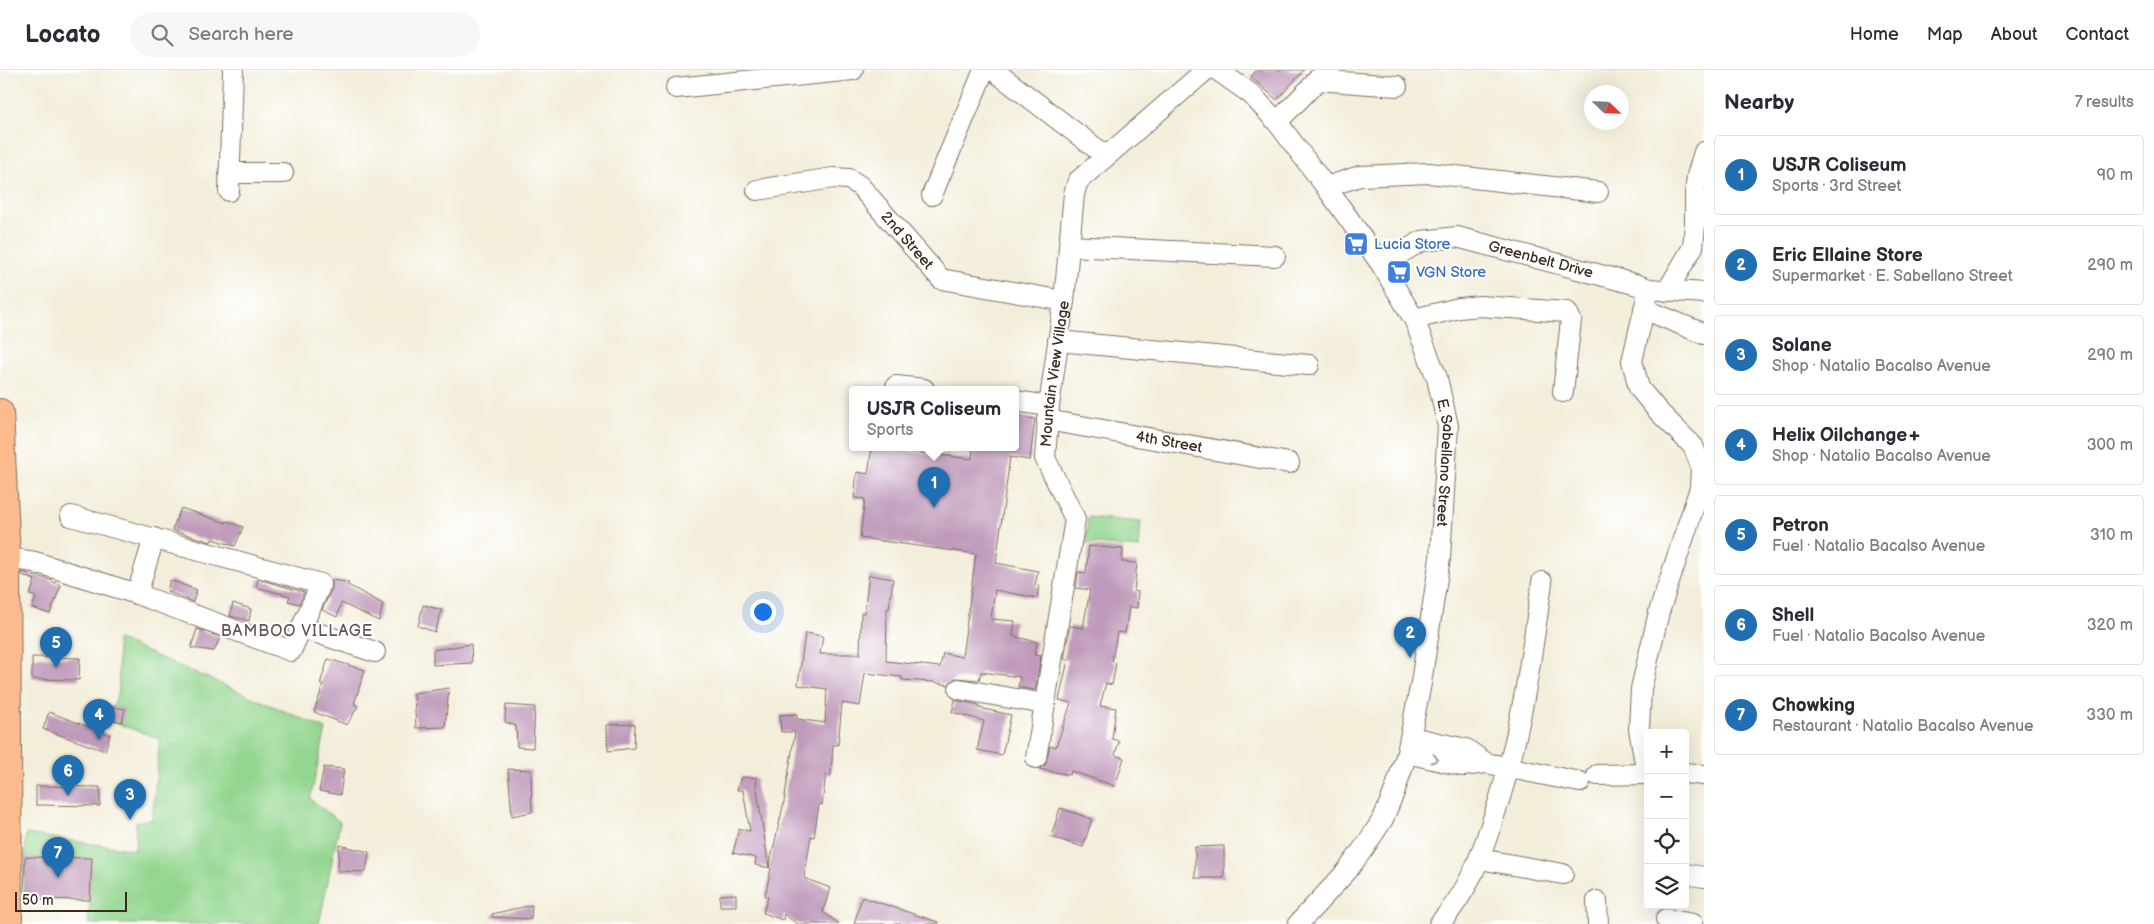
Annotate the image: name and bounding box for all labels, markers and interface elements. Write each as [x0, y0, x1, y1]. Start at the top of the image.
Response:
search box [130, 12, 480, 57]
text: Locato [25, 20, 100, 49]
icon: search [148, 21, 176, 49]
text: Search here [188, 23, 294, 46]
text: Home [1850, 24, 1899, 45]
text: Map [1927, 24, 1963, 45]
text: About [1991, 24, 2038, 45]
text: Contact [2066, 24, 2129, 45]
north arrow [1584, 85, 1629, 130]
text: Nearby [1724, 90, 1794, 115]
text: 7 results [2075, 93, 2134, 112]
text: USJR Coliseum [1772, 154, 1906, 177]
text: 1 [1738, 166, 1744, 185]
text: 90 m [2097, 166, 2133, 185]
text: Sports · 3rd Street [1772, 177, 1902, 196]
street label: 2nd Street [877, 207, 938, 274]
supermarket icon: Lucia Store [1343, 231, 1369, 257]
place label: Lucia Store [1374, 235, 1451, 254]
street label: Greenbelt Drive [1486, 236, 1595, 282]
text: Eric Ellaine Store [1772, 244, 1923, 267]
text: 2 [1736, 256, 1746, 275]
text: 290 m [2087, 256, 2133, 275]
supermarket icon: VGN Store [1386, 259, 1412, 285]
place label: VGN Store [1416, 263, 1486, 282]
text: Supermarket · E. Sabellano Street [1772, 267, 2013, 286]
street label: Mountain View Village [1036, 299, 1073, 448]
text: Solane [1772, 334, 1832, 357]
text: 3 [1736, 346, 1746, 365]
text: 290 m [2087, 346, 2133, 365]
text: Shop · Natalio Bacalso Avenue [1772, 357, 1991, 376]
popup [849, 386, 1019, 451]
street label: E. Sabellano Street [1432, 397, 1458, 528]
text: USJR Coliseum [867, 398, 1001, 421]
text: Sports [867, 421, 913, 440]
text: Helix Oilchange+ [1772, 424, 1922, 447]
street label: 4th Street [1134, 426, 1204, 457]
text: 4 [1736, 436, 1746, 455]
text: 300 m [2087, 436, 2133, 455]
text: Shop · Natalio Bacalso Avenue [1772, 447, 1991, 466]
pin: 1 [918, 467, 950, 508]
text: Petron [1772, 514, 1829, 537]
text: 5 [1736, 526, 1746, 545]
text: 310 m [2090, 526, 2133, 545]
text: Fuel · Natalio Bacalso Avenue [1772, 537, 1985, 556]
your location [750, 599, 776, 625]
text: Shell [1772, 604, 1814, 627]
text: 6 [1736, 616, 1746, 635]
text: 320 m [2087, 616, 2133, 635]
pin: 2 [1394, 617, 1426, 658]
district label: BAMBOO VILLAGE [221, 622, 373, 641]
pin: 5 [40, 627, 72, 668]
text: Fuel · Natalio Bacalso Avenue [1772, 627, 1985, 646]
text: Chowking [1772, 694, 1855, 717]
pin: 4 [83, 699, 115, 740]
text: 7 [1737, 706, 1745, 725]
text: 330 m [2086, 706, 2133, 725]
text: Restaurant · Natalio Bacalso Avenue [1772, 717, 2034, 736]
map controls [1644, 729, 1689, 909]
button: + [1644, 729, 1689, 774]
one-way arrow [1431, 753, 1440, 764]
pin: 6 [52, 755, 84, 796]
button: − [1644, 774, 1689, 819]
pin: 3 [114, 779, 146, 820]
button: locate [1644, 819, 1689, 864]
pin: 7 [42, 837, 74, 878]
button: layers [1644, 864, 1689, 909]
scale bar [15, 889, 128, 912]
text: 50 m [22, 892, 54, 909]

